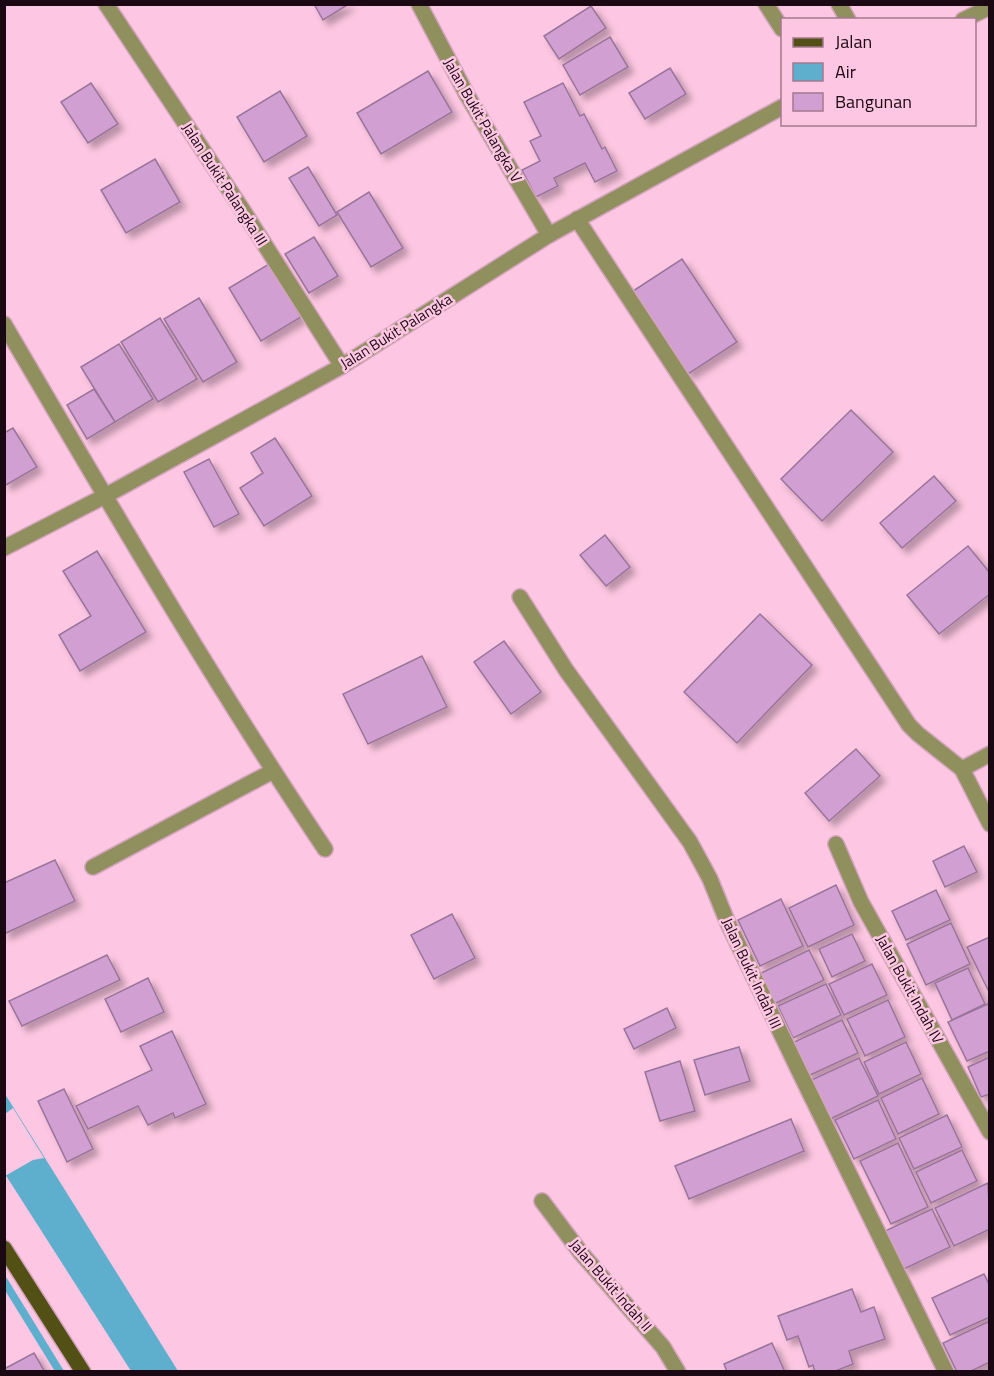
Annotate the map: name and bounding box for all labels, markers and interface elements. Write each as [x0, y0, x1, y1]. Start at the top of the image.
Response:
legend [781, 18, 976, 126]
text: Jalan [835, 28, 872, 55]
street label: Jalan Bukit Palangka V [438, 54, 528, 187]
text: Air [835, 58, 856, 85]
text: Bangunan [835, 88, 912, 115]
street label: Jalan Bukit Palangka III [177, 118, 273, 250]
street label: Jalan Bukit Palangka [336, 287, 457, 375]
street label: Jalan Bukit Indah III [716, 914, 788, 1032]
street label: Jalan Bukit Indah IV [871, 930, 950, 1048]
street label: Jalan Bukit Indah II [564, 1234, 658, 1336]

